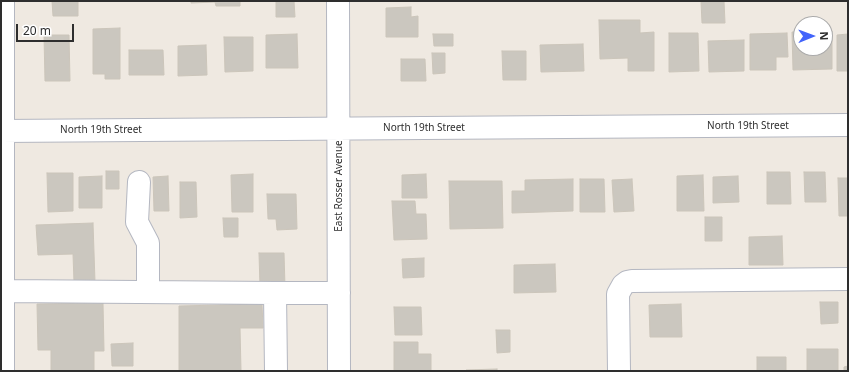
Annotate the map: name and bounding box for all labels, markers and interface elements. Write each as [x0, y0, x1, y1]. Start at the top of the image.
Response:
scale bar [18, 16, 76, 42]
north arrow [793, 16, 833, 56]
text: 20 m [23, 22, 51, 39]
text: N [817, 31, 832, 40]
street label: North 19th Street [707, 120, 789, 132]
street label: North 19th Street [383, 122, 465, 134]
street label: North 19th Street [60, 124, 142, 136]
street label: East Rosser Avenue [333, 140, 345, 232]

